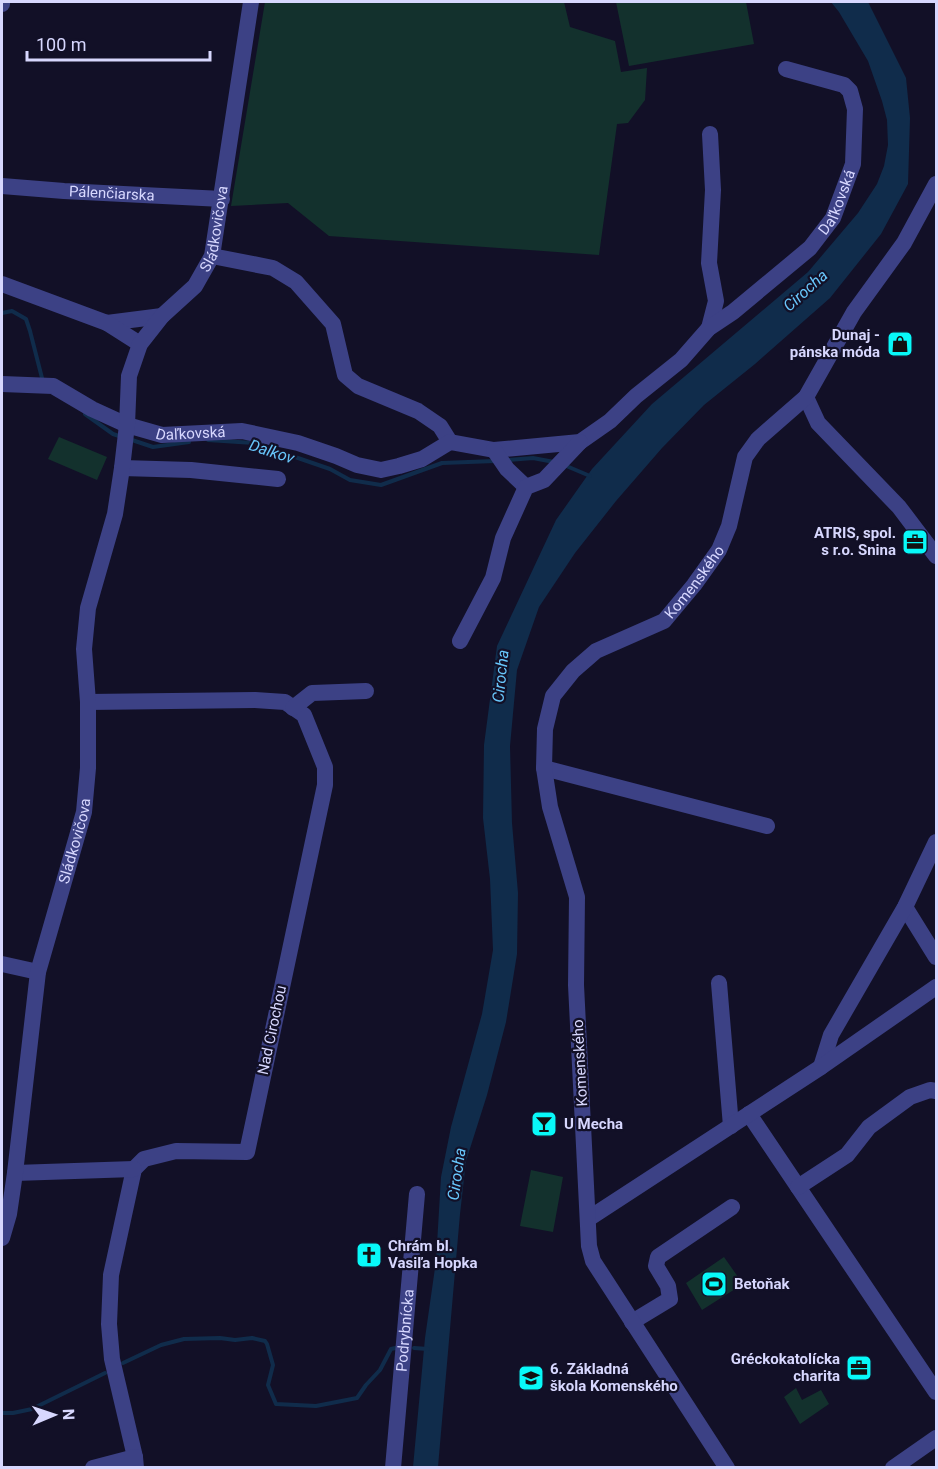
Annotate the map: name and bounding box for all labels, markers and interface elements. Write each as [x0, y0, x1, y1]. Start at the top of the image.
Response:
scale bar [27, 24, 210, 62]
text: 100 m [36, 34, 87, 55]
street label: Daľkovská [814, 167, 859, 238]
street label: Pálenčiarska [68, 182, 155, 205]
street label: Sládkovičova [196, 184, 232, 275]
water label: Cirocha [779, 266, 831, 315]
place label: Dunaj - pánska móda [790, 326, 880, 361]
shop icon: Dunaj - pánska móda [885, 329, 915, 359]
street label: Daľkovská [154, 423, 226, 445]
water label: Dalkov [247, 435, 297, 468]
place label: ATRIS, spol. s r.o. Snina [814, 524, 896, 559]
office icon: ATRIS, spol. s r.o. Snina [900, 527, 930, 557]
street label: Komenského [661, 542, 728, 622]
water label: Cirocha [488, 649, 513, 703]
street label: Sládkovičova [55, 798, 94, 886]
street label: Nad Cirochou [254, 984, 290, 1076]
street label: Komenského [569, 1019, 591, 1107]
bar icon: U Mecha [529, 1109, 559, 1139]
place label: U Mecha [564, 1115, 623, 1133]
water label: Cirocha [443, 1147, 470, 1202]
place label: Chrám bl. Vasiľa Hopka [388, 1237, 478, 1272]
church icon: Chrám bl. Vasiľa Hopka [354, 1240, 384, 1270]
sports icon: Betoňak [699, 1269, 729, 1299]
place label: Betoňak [734, 1275, 790, 1293]
street label: Podrybnícka [392, 1288, 418, 1373]
place label: Gréckokatolícka charita [731, 1350, 840, 1385]
office icon: Gréckokatolícka charita [844, 1353, 874, 1383]
place label: 6. Základná škola Komenského [550, 1360, 678, 1395]
school or university icon: 6. Základná škola Komenského [516, 1363, 546, 1393]
north arrow [24, 1385, 84, 1445]
text: N [59, 1409, 78, 1420]

